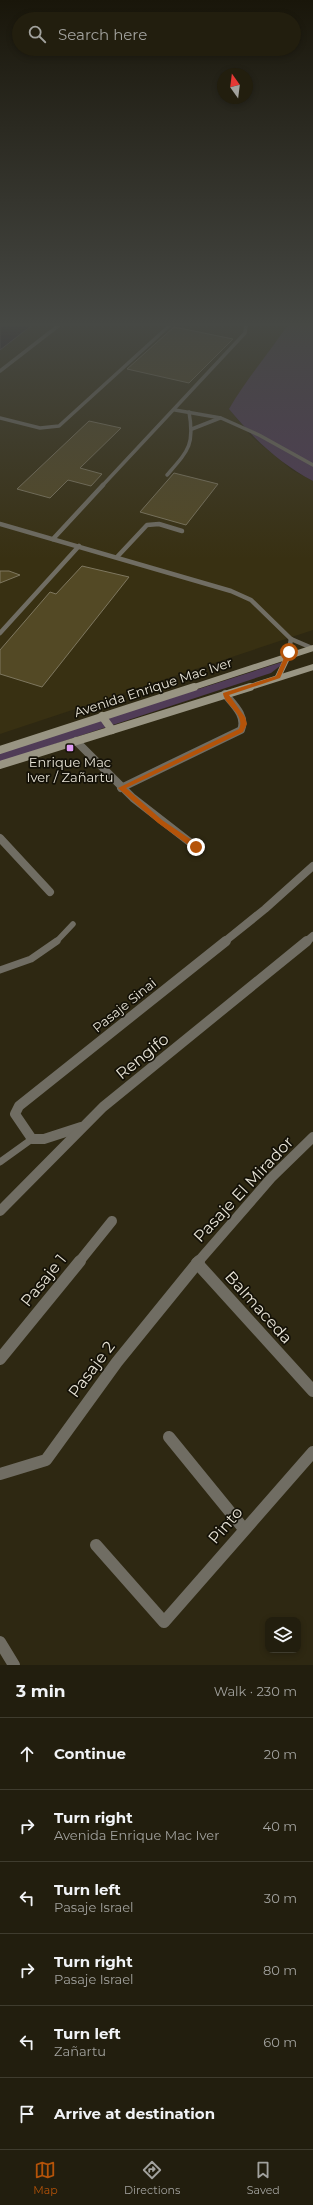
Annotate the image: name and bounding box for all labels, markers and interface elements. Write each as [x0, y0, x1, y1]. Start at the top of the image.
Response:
search box [12, 12, 301, 56]
icon: search [26, 23, 48, 45]
text: Search here [58, 25, 147, 44]
north arrow [217, 68, 253, 104]
route start [280, 643, 298, 661]
street label: Avenida Enrique Mac Iver [72, 654, 234, 720]
marker: Enrique Mac Iver / Zañartu [65, 743, 75, 753]
place label: Enrique Mac Iver / Zañartu [26, 754, 114, 785]
route end [187, 838, 205, 856]
street label: Pasaje Sinai [89, 975, 159, 1035]
street label: Rengifo [112, 1029, 173, 1083]
street label: Pasaje El Mirador [190, 1133, 297, 1246]
street label: Pasaje 1 [17, 1250, 70, 1310]
street label: Balmaceda [221, 1267, 296, 1348]
street label: Pasaje 2 [64, 1338, 119, 1401]
street label: Pinto [204, 1503, 247, 1548]
map controls [265, 1617, 301, 1653]
button: layers [265, 1617, 301, 1653]
text: 3 min [16, 1681, 66, 1701]
text: Walk · 230 m [214, 1683, 297, 1699]
icon: ahead [16, 1743, 38, 1765]
text: Continue [54, 1744, 126, 1763]
text: 20 m [264, 1746, 297, 1762]
text: Turn right [54, 1808, 133, 1827]
icon: right [16, 1815, 38, 1837]
text: 40 m [263, 1818, 297, 1834]
text: Avenida Enrique Mac Iver [54, 1827, 219, 1843]
text: Turn left [54, 1880, 121, 1899]
icon: left [16, 1887, 38, 1909]
text: 30 m [264, 1890, 297, 1906]
text: Pasaje Israel [54, 1899, 134, 1915]
text: Turn right [54, 1952, 133, 1971]
icon: right [16, 1959, 38, 1981]
text: 80 m [263, 1962, 297, 1978]
text: Pasaje Israel [54, 1971, 134, 1987]
text: Turn left [54, 2024, 121, 2043]
icon: left [16, 2031, 38, 2053]
text: 60 m [263, 2034, 297, 2050]
text: Zañartu [54, 2043, 106, 2059]
icon: arrive [16, 2103, 38, 2125]
text: Arrive at destination [54, 2104, 215, 2123]
tab: Map [33, 2159, 58, 2197]
tab: Directions [124, 2159, 180, 2197]
tab: Saved [247, 2159, 280, 2197]

